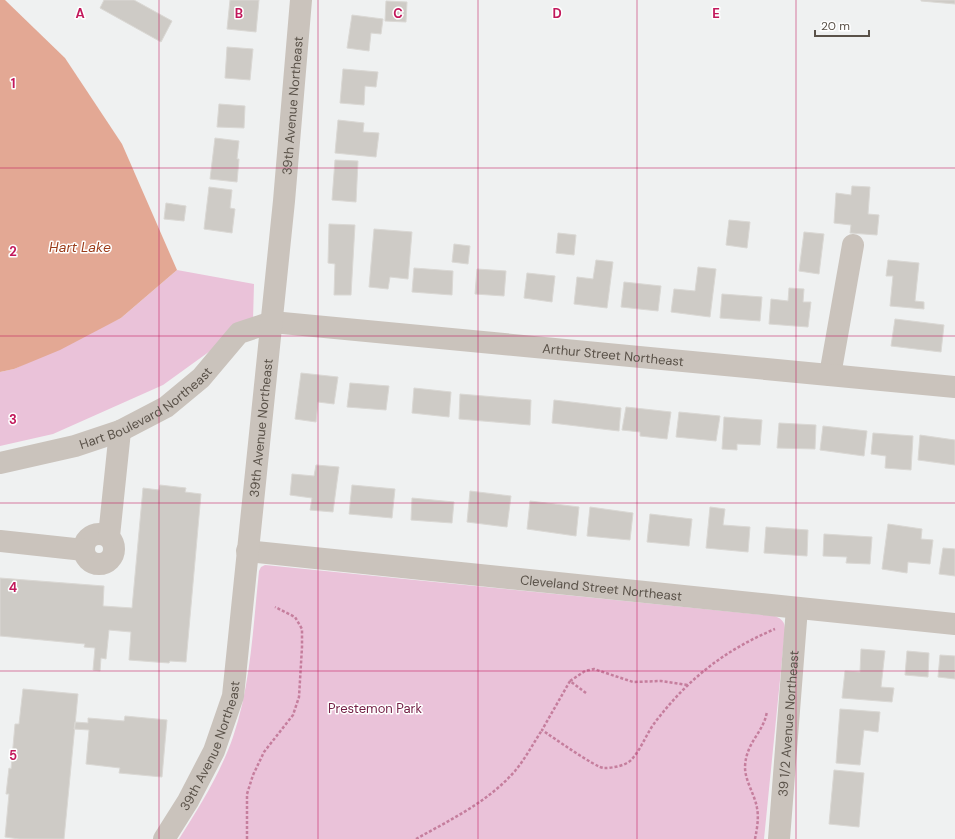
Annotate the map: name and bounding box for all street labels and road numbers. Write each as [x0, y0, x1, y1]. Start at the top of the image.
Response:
street label: 39th Avenue Northeast [278, 35, 307, 176]
street label: Arthur Street Northeast [542, 340, 685, 370]
street label: 39th Avenue Northeast [246, 358, 277, 498]
street label: Hart Boulevard Northeast [77, 363, 216, 453]
street label: Cleveland Street Northeast [519, 571, 683, 605]
street label: 39 1/2 Avenue Northeast [774, 650, 803, 797]
street label: 39th Avenue Northeast [176, 680, 243, 814]

